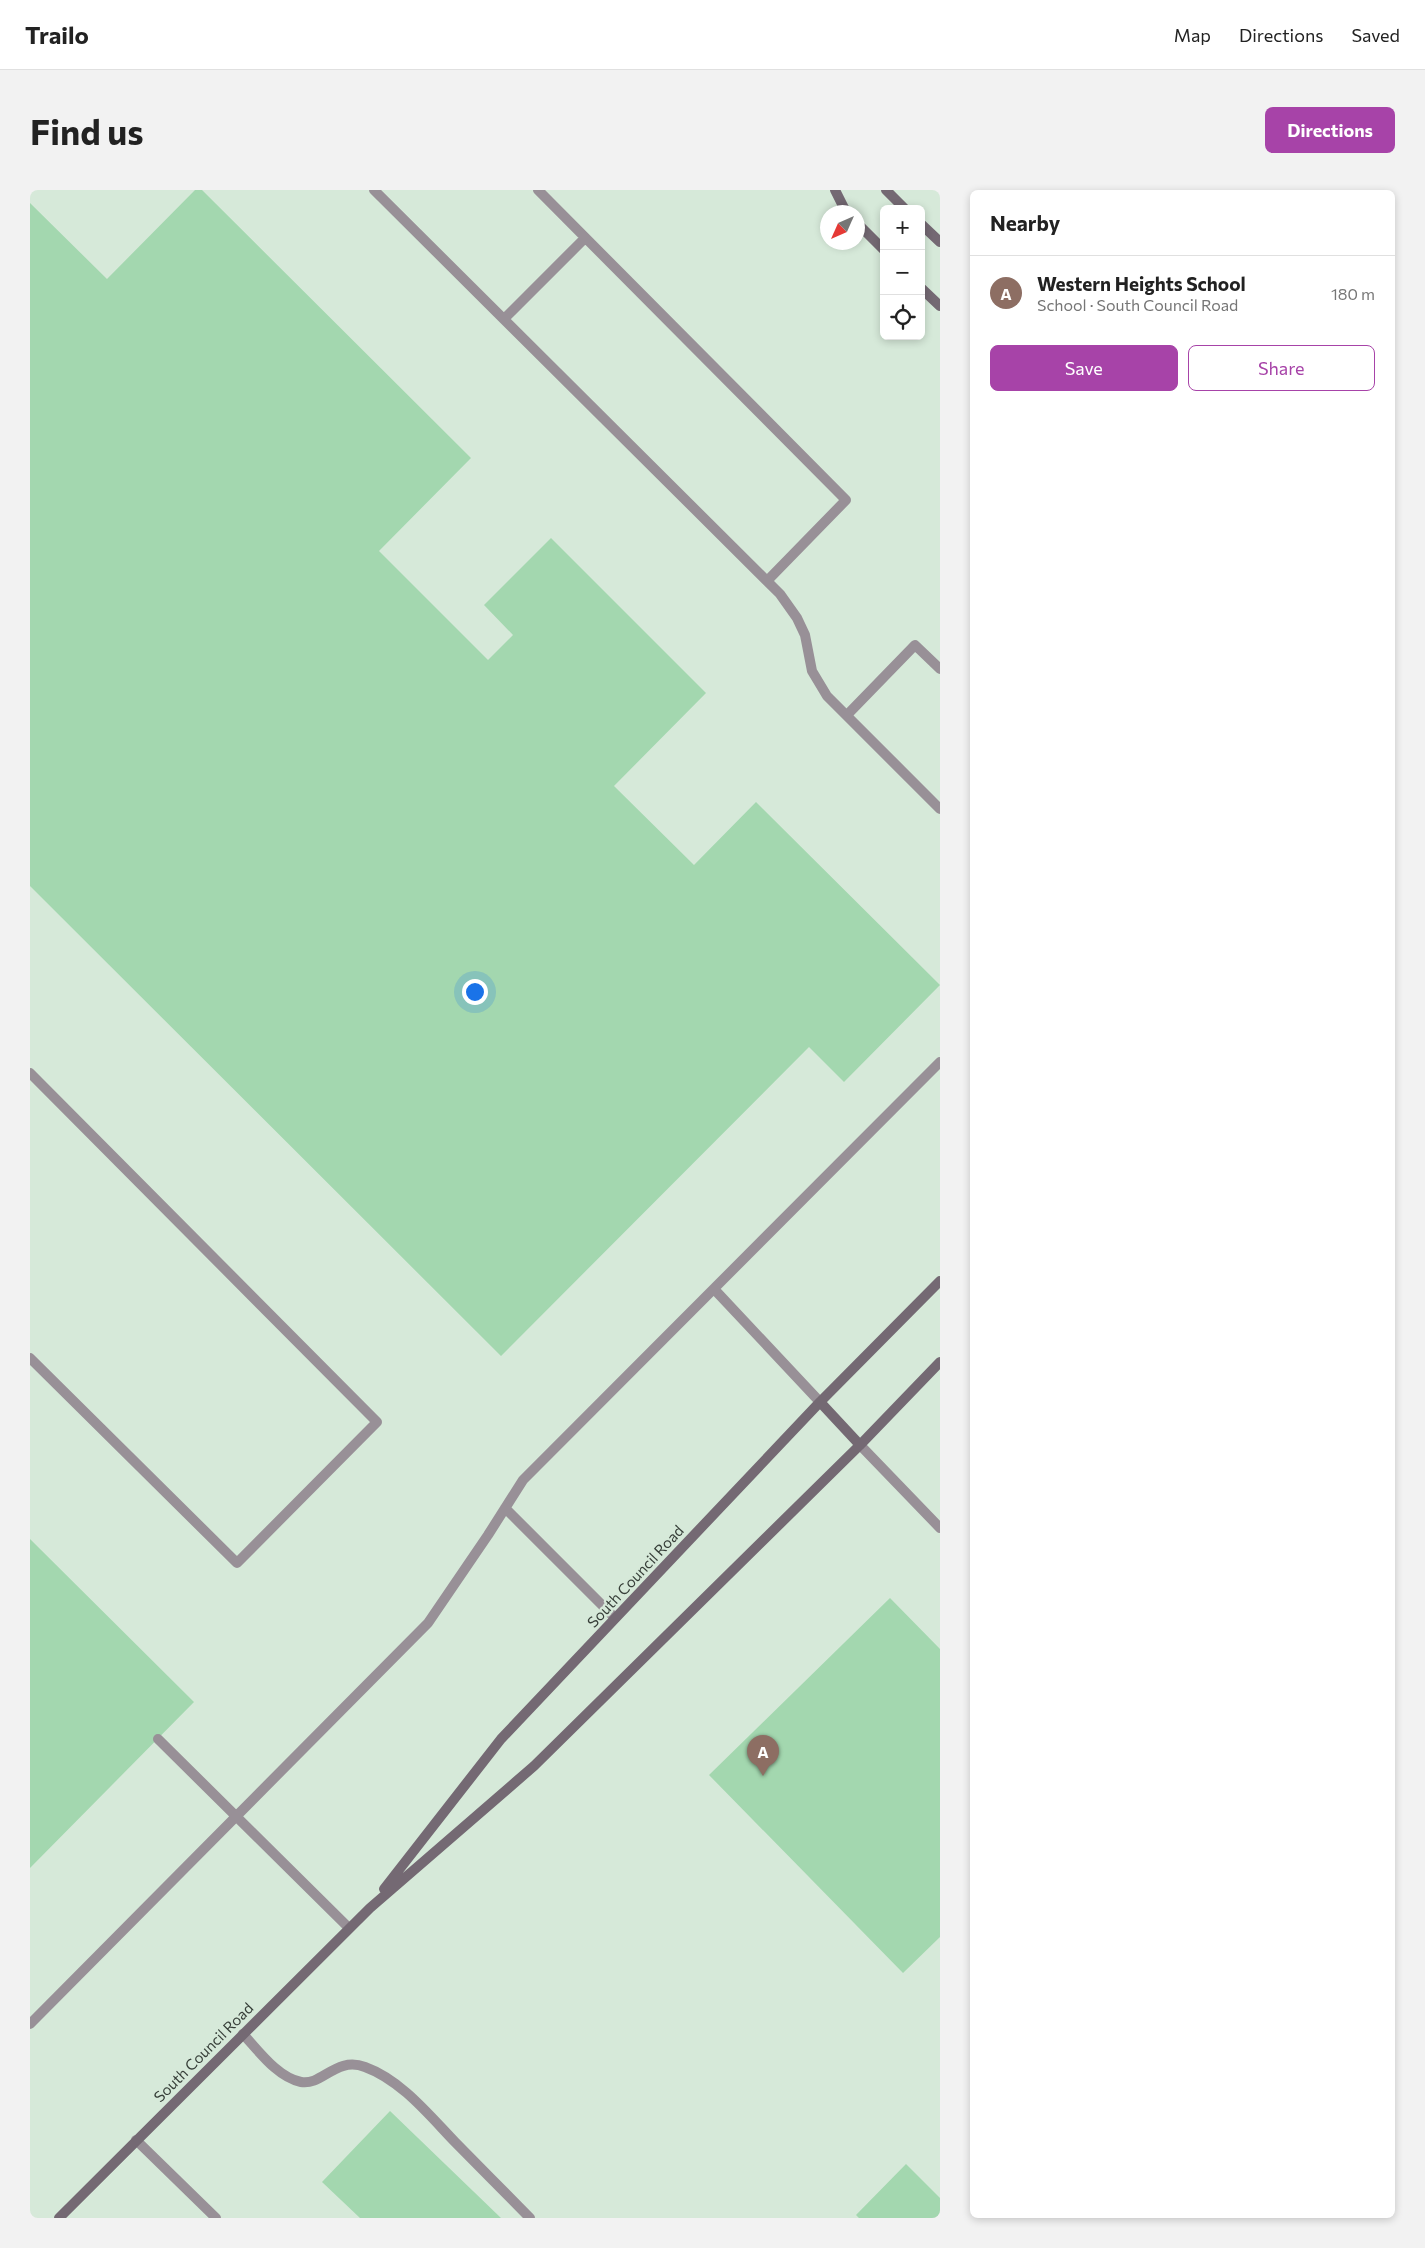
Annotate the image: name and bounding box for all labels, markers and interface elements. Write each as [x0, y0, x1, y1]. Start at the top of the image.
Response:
text: Trailo [25, 20, 89, 49]
text: Map [1174, 24, 1211, 46]
text: Directions [1239, 24, 1323, 46]
text: Saved [1351, 24, 1400, 46]
button: Directions [1265, 107, 1395, 153]
text: Find us [30, 109, 144, 152]
north arrow [820, 205, 865, 250]
map controls [880, 205, 925, 340]
button: + [880, 205, 925, 250]
text: Nearby [990, 210, 1060, 235]
button: − [880, 250, 925, 295]
text: Western Heights School [1037, 272, 1246, 295]
text: A [1000, 284, 1012, 303]
text: 180 m [1331, 284, 1375, 303]
button: locate [880, 295, 925, 340]
text: School · South Council Road [1037, 295, 1238, 314]
button: Save [990, 345, 1178, 391]
button: Share [1188, 345, 1375, 391]
your location [462, 979, 488, 1005]
street label: South Council Road [583, 1521, 687, 1631]
pin: A [747, 1735, 779, 1776]
street label: South Council Road [150, 1999, 256, 2105]

